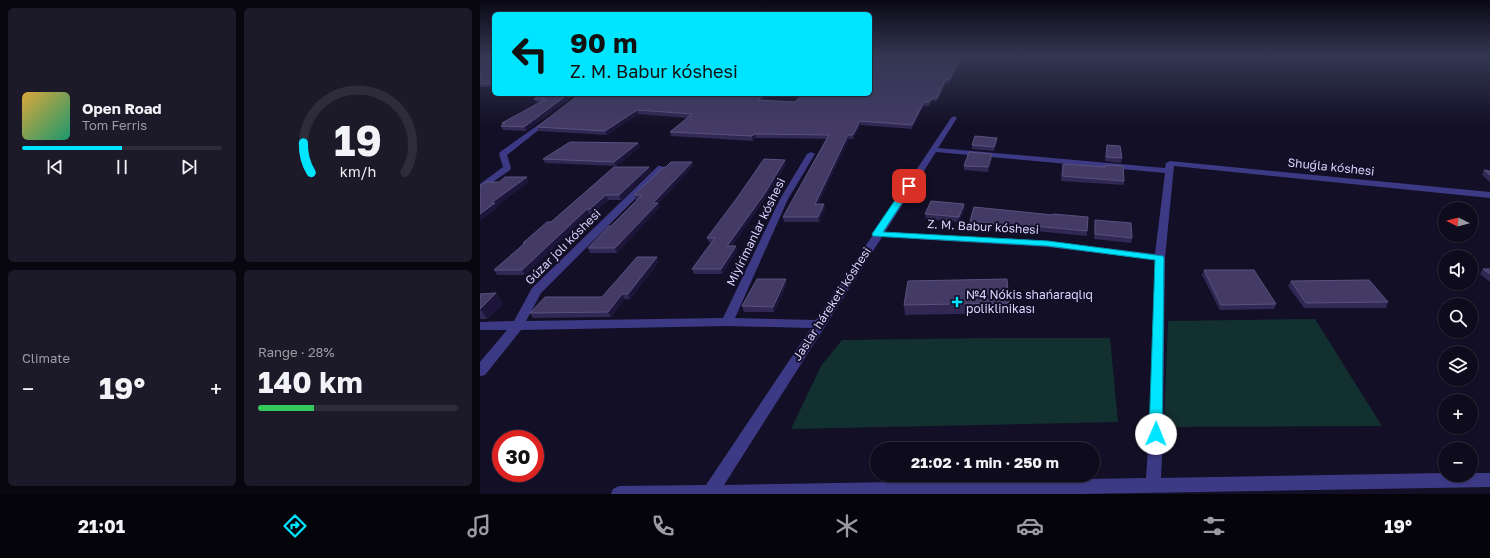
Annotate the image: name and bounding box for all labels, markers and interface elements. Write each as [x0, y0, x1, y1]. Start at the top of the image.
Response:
text: 90 m [570, 26, 637, 59]
icon: left [504, 28, 556, 80]
text: Z. M. Babur kóshesi [570, 60, 738, 82]
text: Open Road [82, 99, 162, 117]
text: 19 [334, 115, 382, 165]
text: Tom Ferris [82, 117, 147, 133]
street label: Shuǵla kóshesi [1287, 154, 1375, 179]
icon: previous [44, 156, 66, 178]
icon: pause [111, 156, 133, 178]
icon: next [178, 156, 200, 178]
text: km/h [340, 162, 376, 179]
pin [892, 169, 926, 203]
street label: Miyirimanlar kóshesi [723, 175, 788, 288]
icon: arrive [898, 175, 920, 197]
north arrow [1438, 202, 1478, 242]
map controls [1438, 202, 1478, 482]
street label: Gúzar jolı kóshesi [522, 206, 604, 288]
street label: Z. M. Babur kóshesi [927, 216, 1039, 237]
street label: Jaslar háreketi kóshesi [789, 244, 874, 363]
button: sound [1438, 250, 1478, 290]
place label: №4 Nókis shańaraqlıq poliklinikası [966, 287, 1093, 316]
marker: №4 Nókis shańaraqlıq poliklinikası [951, 296, 963, 308]
button: search [1438, 298, 1478, 338]
text: Range · 28% [258, 344, 334, 360]
button: layers [1438, 346, 1478, 386]
text: Climate [22, 350, 70, 366]
text: 140 km [258, 364, 363, 400]
text: 19° [99, 370, 145, 406]
text: − [22, 375, 34, 402]
text: + [210, 375, 222, 402]
button: + [1438, 394, 1478, 434]
position arrow [1135, 413, 1177, 455]
speed limit sign: 30 [492, 430, 544, 482]
button: − [1438, 442, 1478, 482]
text: 21:02 · 1 min · 250 m [911, 453, 1059, 471]
icon: directions [281, 512, 309, 540]
icon: music [465, 512, 493, 540]
icon: phone [649, 512, 677, 540]
icon: climate [833, 512, 861, 540]
icon: car [1016, 512, 1044, 540]
icon: filters [1200, 512, 1228, 540]
text: 21:01 [78, 515, 125, 537]
text: 19° [1384, 515, 1412, 537]

